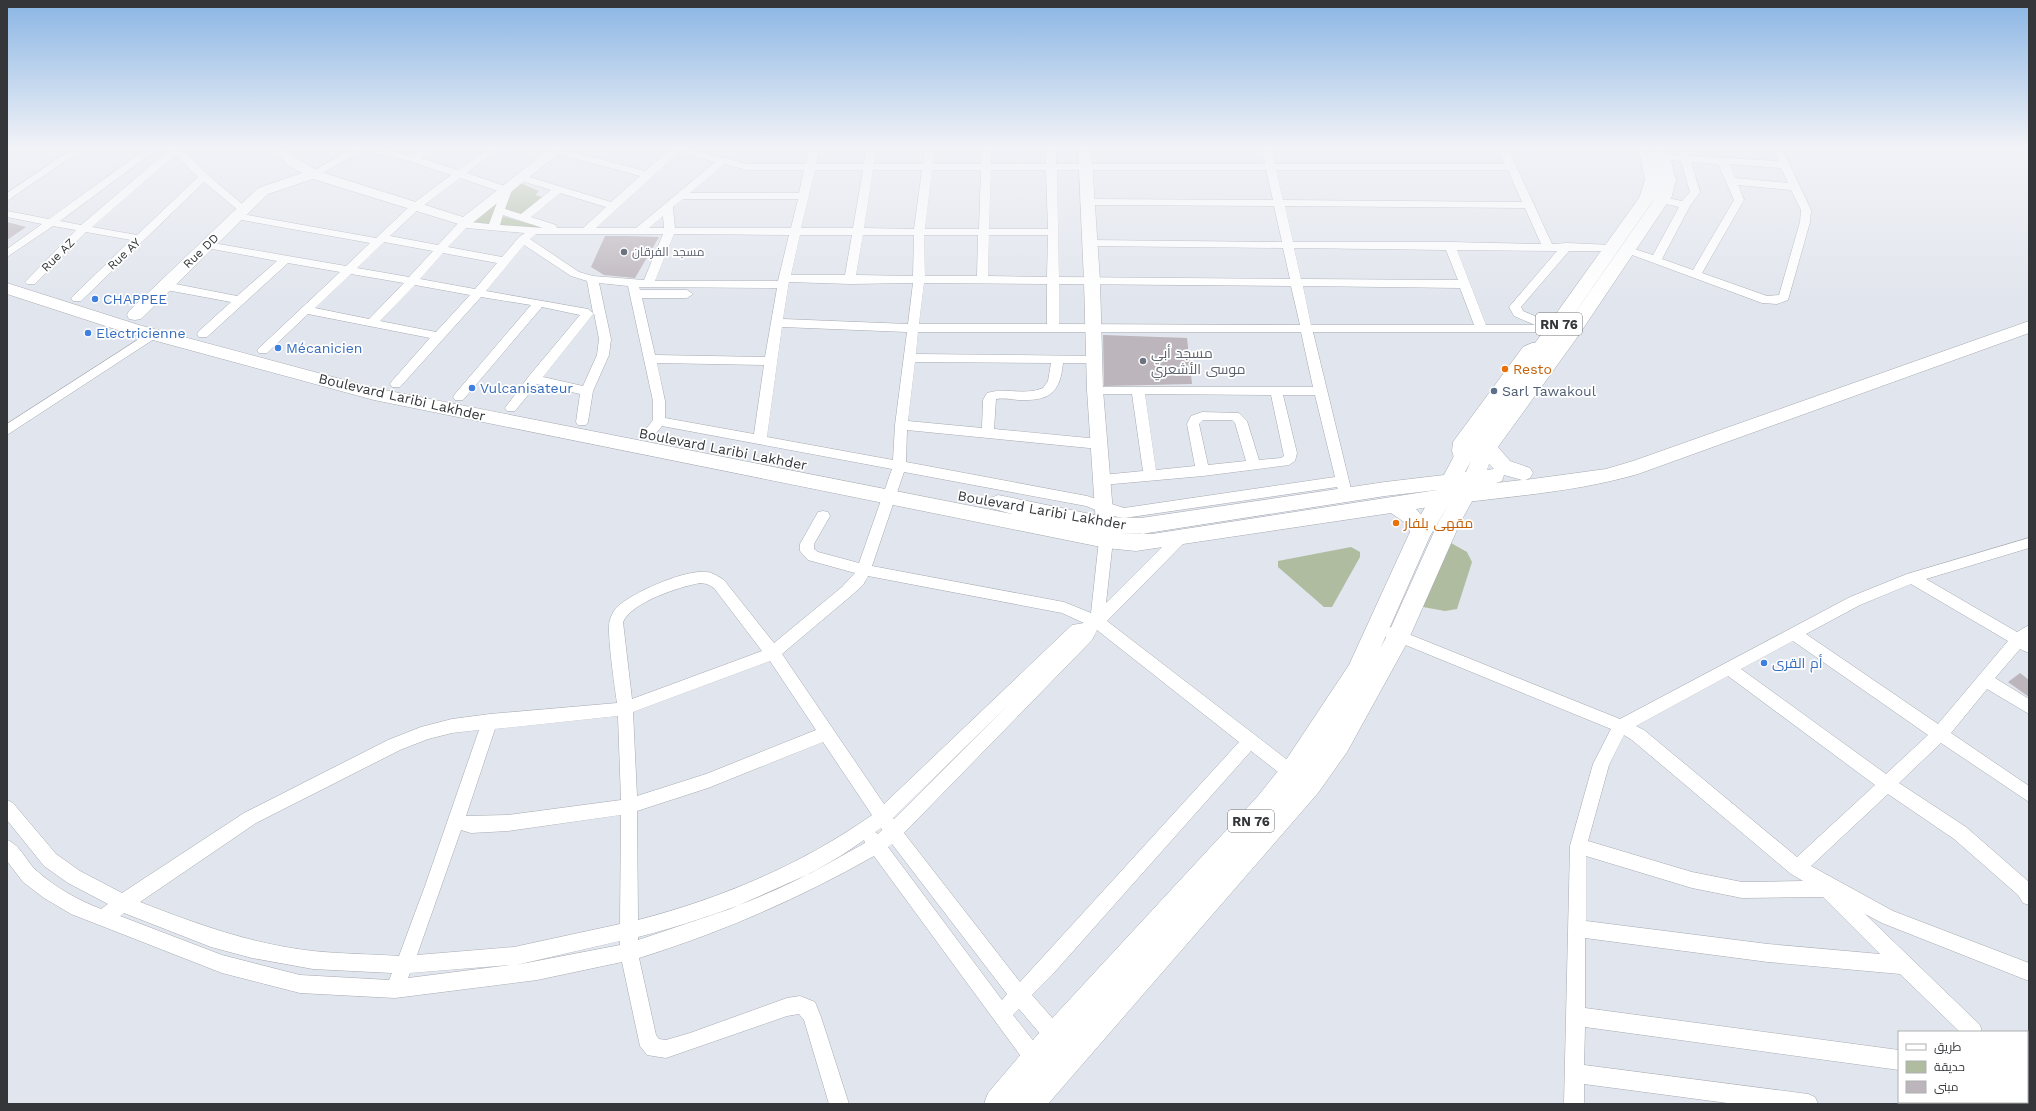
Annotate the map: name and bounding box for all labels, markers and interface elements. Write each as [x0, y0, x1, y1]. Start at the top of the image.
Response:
street label: Rue DD [180, 231, 222, 271]
street label: Rue AZ [38, 235, 78, 275]
street label: Rue AY [105, 235, 143, 273]
place label: مسجد الفرقان [632, 245, 704, 259]
marker: مسجد الفرقان [619, 247, 629, 257]
place label: CHAPPEE [103, 291, 167, 307]
marker: CHAPPEE [90, 294, 100, 304]
road number: RN 76 [1536, 313, 1582, 335]
place label: Electricienne [96, 325, 186, 341]
marker: Electricienne [83, 328, 93, 338]
place label: Mécanicien [286, 340, 362, 356]
marker: Mécanicien [273, 343, 283, 353]
place label: مسجد أبي موسى الأشعري [1151, 344, 1245, 381]
marker: مسجد أبي موسى الأشعري [1138, 356, 1148, 366]
place label: Resto [1513, 361, 1552, 377]
marker: Resto [1500, 364, 1510, 374]
street label: Boulevard Laribi Lakhder [317, 370, 487, 424]
place label: Vulcanisateur [480, 380, 573, 396]
marker: Vulcanisateur [467, 383, 477, 393]
place label: Sarl Tawakoul [1502, 383, 1597, 399]
marker: Sarl Tawakoul [1489, 386, 1499, 396]
street label: Boulevard Laribi Lakhder [638, 425, 809, 473]
street label: Boulevard Laribi Lakhder [956, 487, 1128, 533]
place label: مقهى بلفار [1403, 515, 1473, 531]
marker: مقهى بلفار [1391, 518, 1401, 528]
place label: أم القرى [1772, 654, 1823, 673]
marker: أم القرى [1759, 658, 1769, 668]
road number: RN 76 [1228, 810, 1274, 832]
legend [1898, 1031, 2028, 1103]
text: طريق [1934, 1040, 1962, 1054]
text: حديقة [1934, 1060, 1965, 1074]
text: مبنى [1934, 1080, 1959, 1094]

